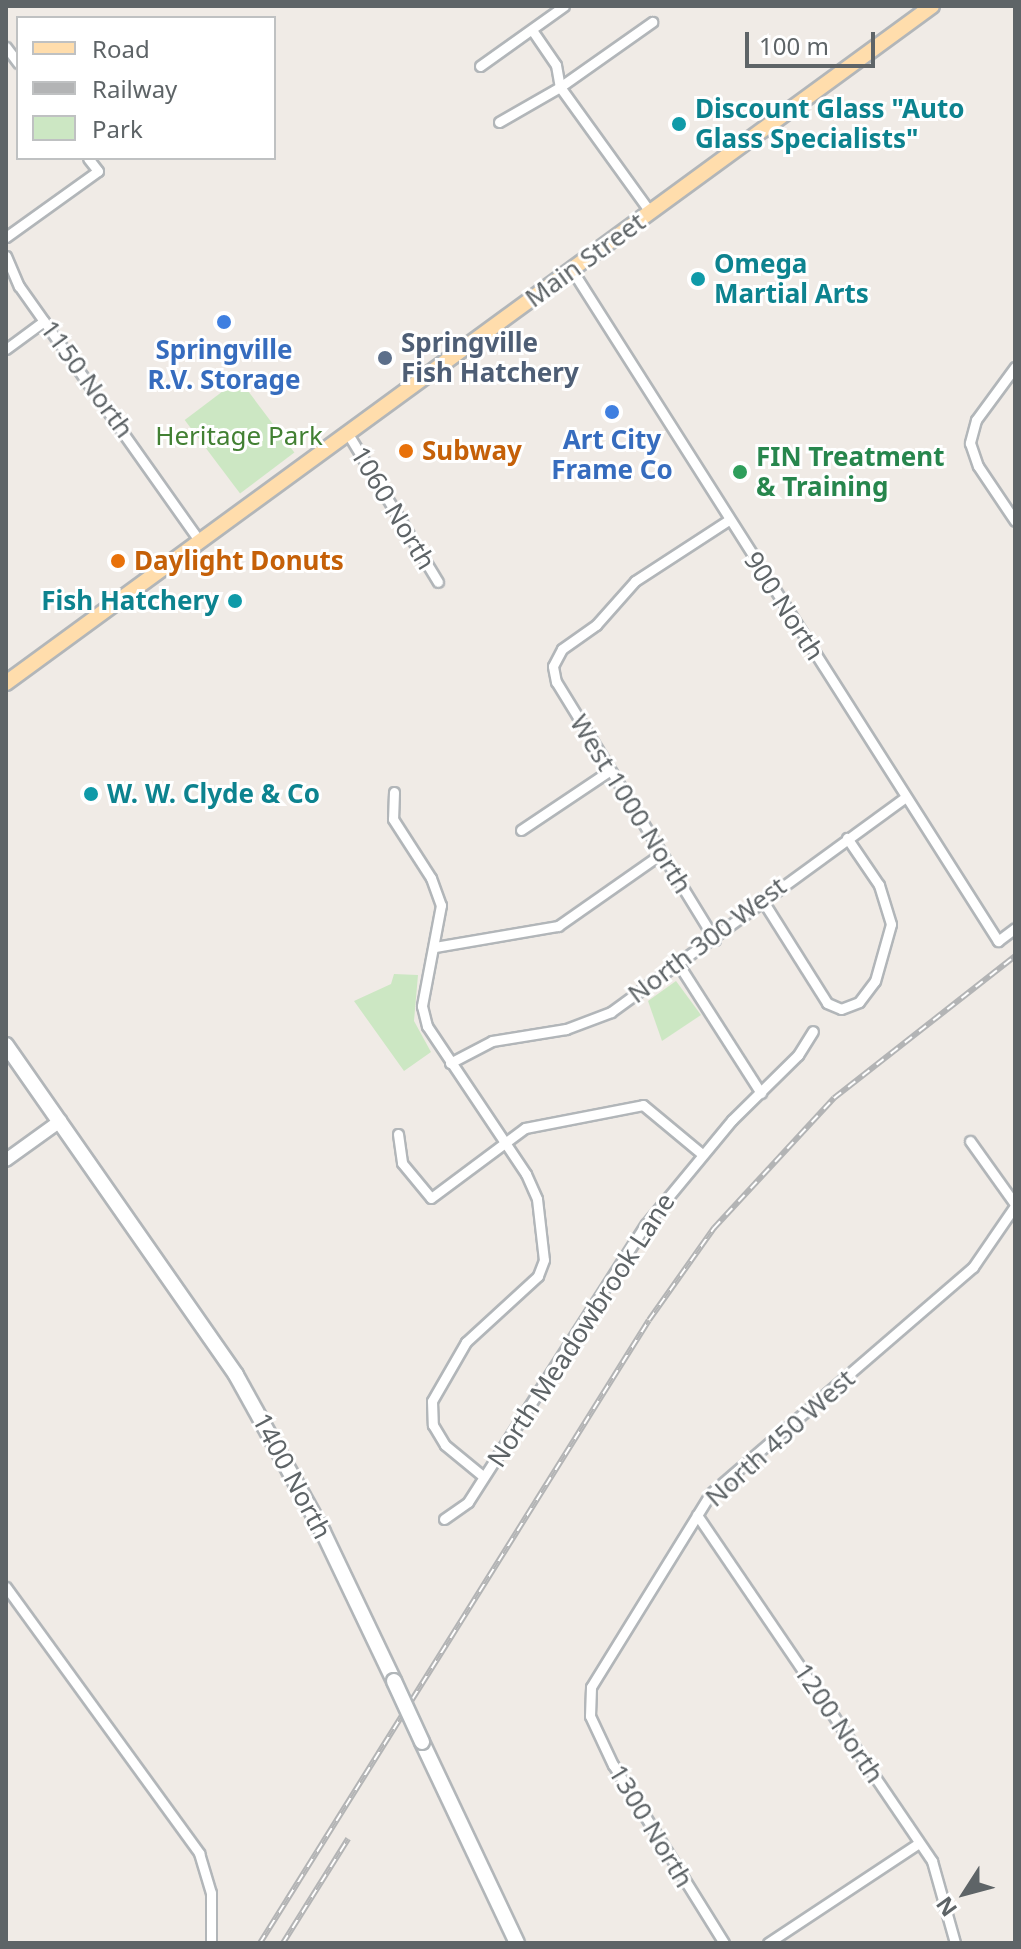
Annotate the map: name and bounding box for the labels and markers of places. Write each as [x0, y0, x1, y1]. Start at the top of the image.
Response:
place label: Discount Glass "Auto Glass Specialists" [695, 93, 964, 154]
marker: Discount Glass "Auto Glass Specialists" [670, 115, 688, 133]
place label: Omega Martial Arts [714, 248, 869, 310]
marker: Omega Martial Arts [689, 270, 707, 288]
marker: Springville R.V. Storage [215, 313, 233, 331]
place label: Springville Fish Hatchery [401, 327, 579, 388]
place label: Springville R.V. Storage [148, 334, 300, 396]
marker: Springville Fish Hatchery [376, 349, 394, 367]
marker: Art City Frame Co [603, 403, 621, 421]
place label: Art City Frame Co [551, 424, 673, 486]
place label: Subway [422, 435, 522, 467]
place label: FIN Treatment & Training [756, 441, 945, 502]
marker: Subway [397, 442, 415, 460]
marker: FIN Treatment & Training [731, 463, 749, 481]
place label: Daylight Donuts [134, 545, 344, 577]
marker: Daylight Donuts [109, 552, 127, 570]
place label: Fish Hatchery [41, 585, 219, 617]
marker: Fish Hatchery [226, 592, 244, 610]
place label: W. W. Clyde & Co [107, 778, 320, 810]
marker: W. W. Clyde & Co [82, 785, 100, 803]

